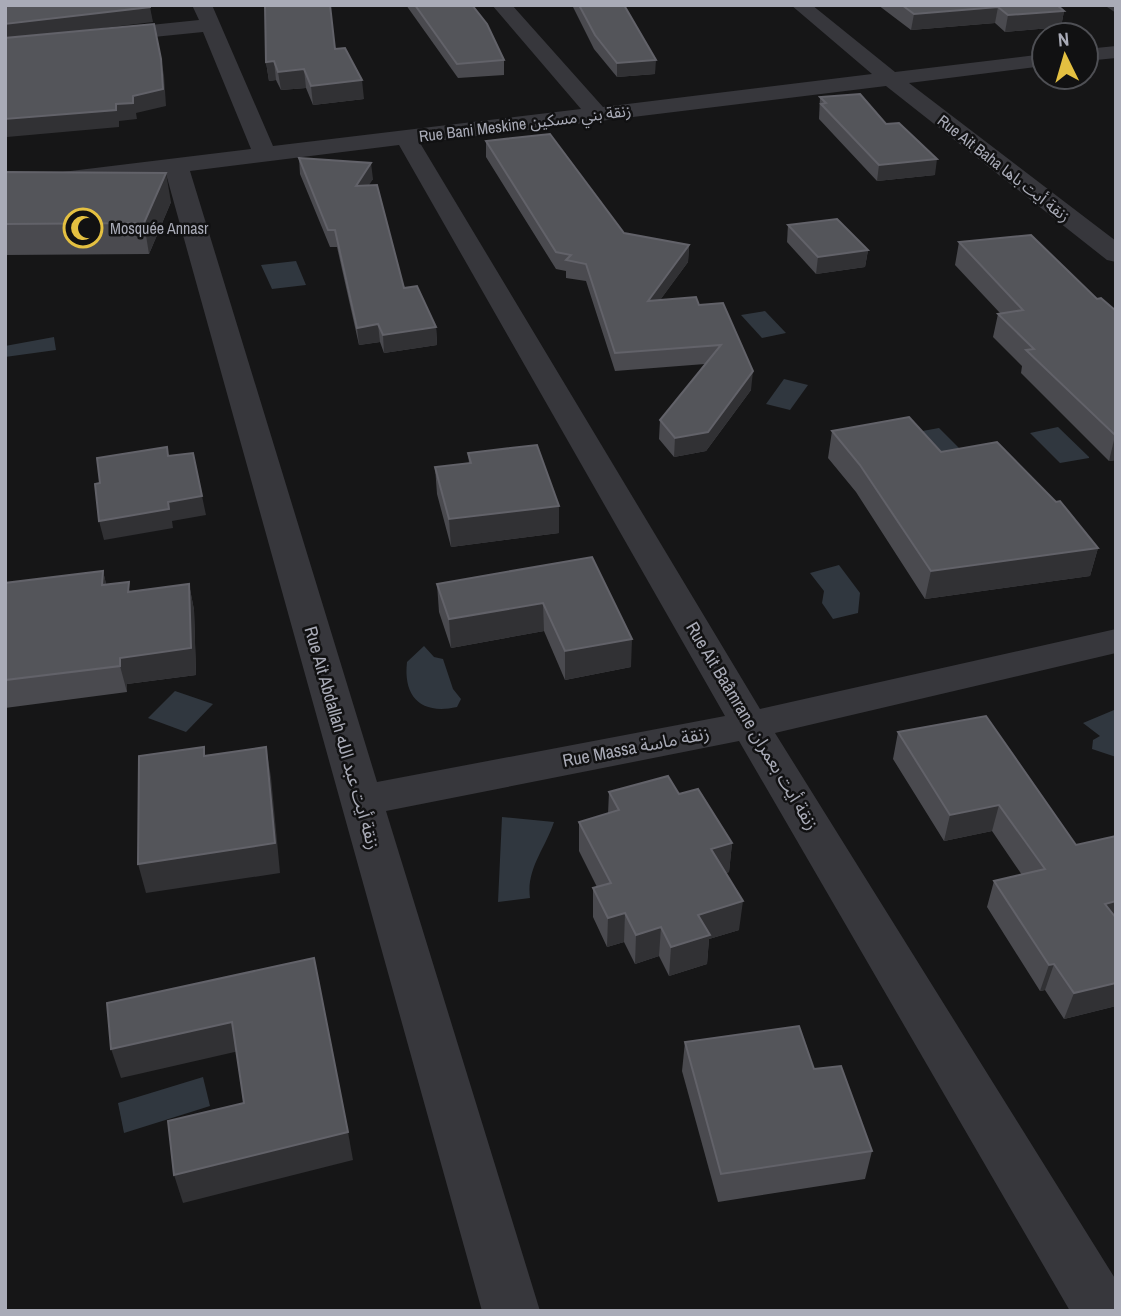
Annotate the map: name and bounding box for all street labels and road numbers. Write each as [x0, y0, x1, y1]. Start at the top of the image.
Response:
street label: Rue Bani Meskine زنقة بني مسكين [418, 99, 633, 149]
street label: Rue Ait Baha زنقة أيت باها [933, 109, 1075, 227]
street label: Rue Ait Ba´âmrane زنقة أيت بعمران [680, 617, 825, 834]
street label: Rue Ait Abdallah زنقة أيت عبد الله [299, 623, 386, 853]
street label: Rue Massa زنقة ماسة [560, 720, 711, 773]

